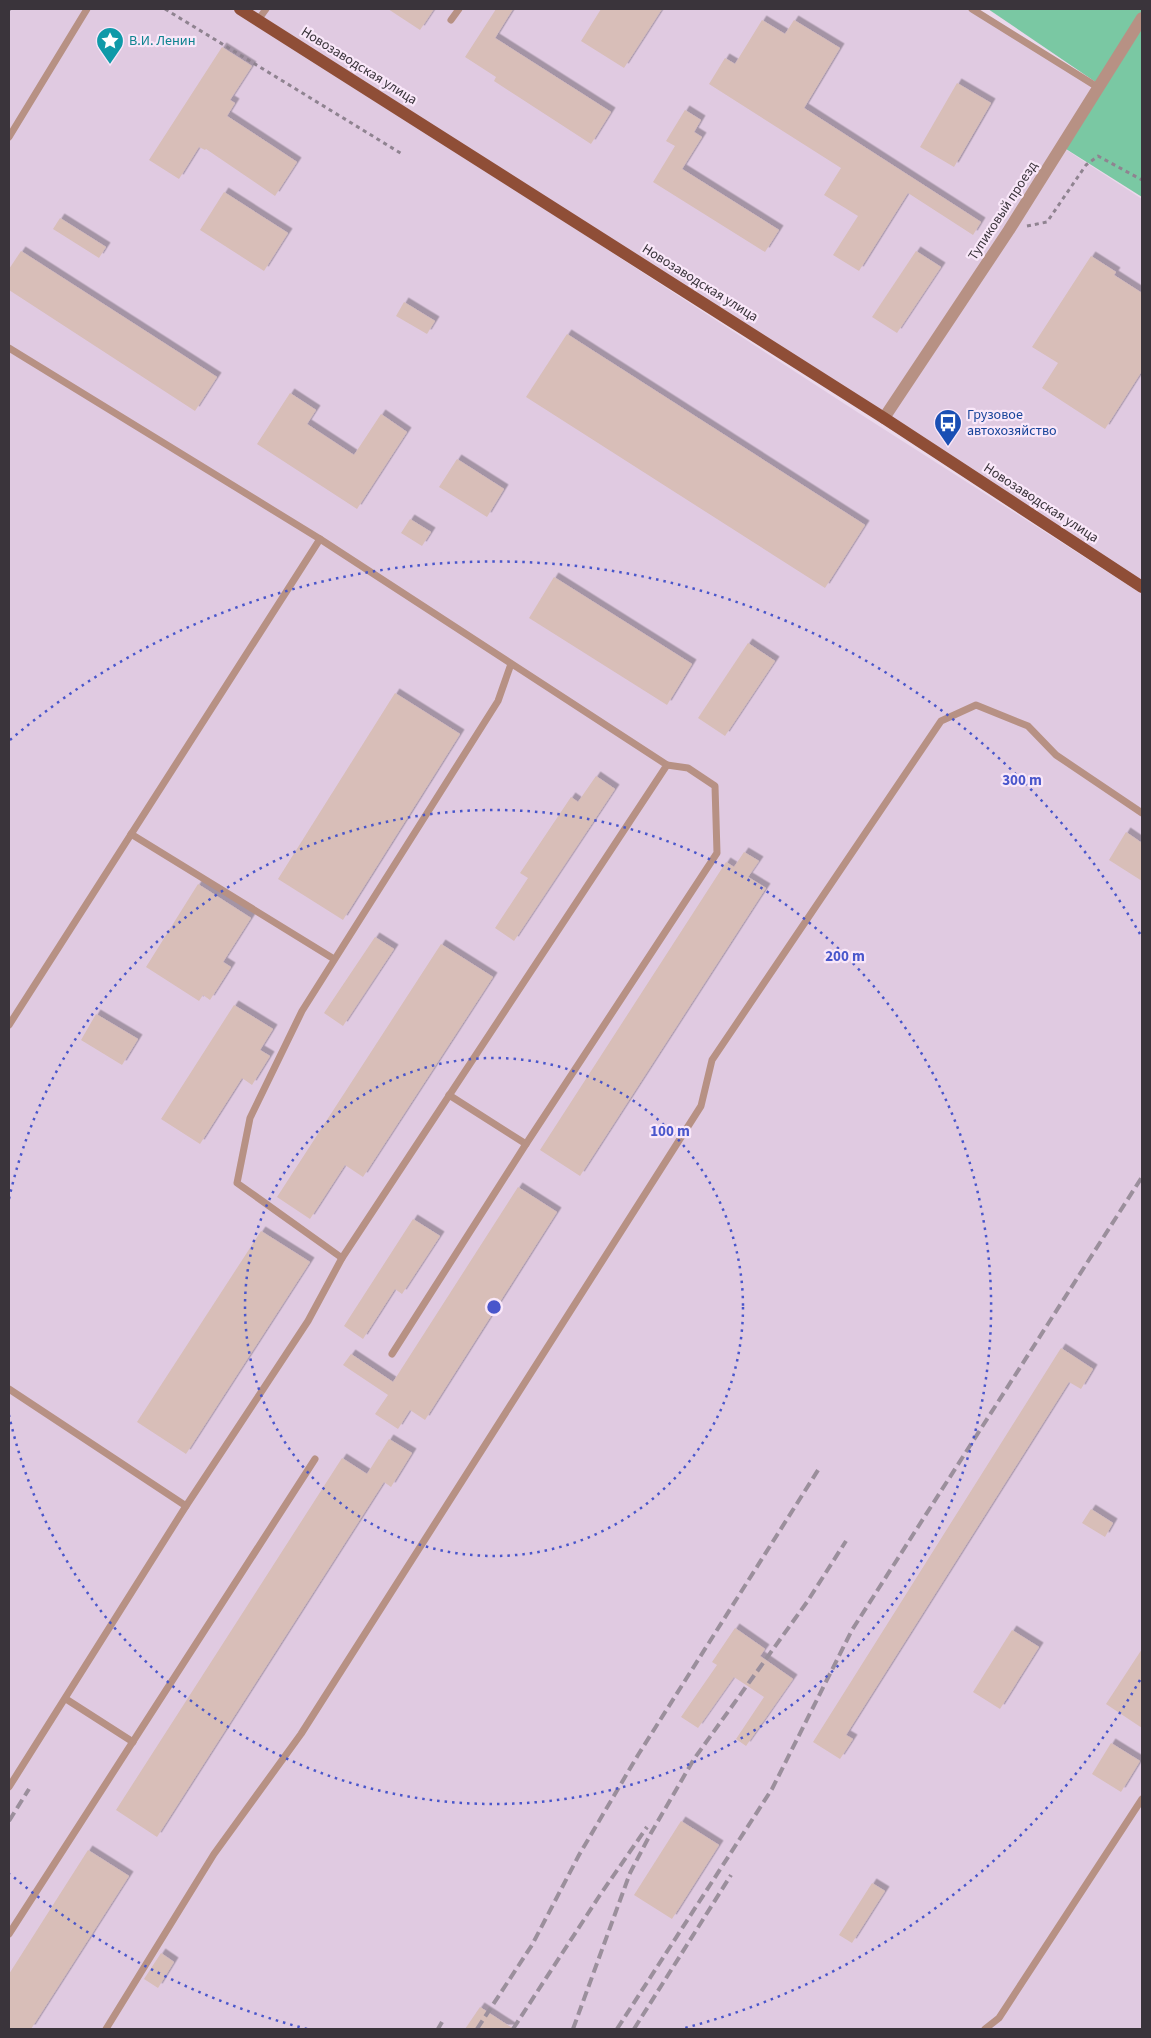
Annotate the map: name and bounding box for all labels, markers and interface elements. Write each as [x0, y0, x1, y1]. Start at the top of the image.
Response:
street label: Новозаводская улица [297, 22, 421, 110]
place icon: В.И. Ленин [95, 26, 125, 65]
place label: В.И. Ленин [129, 31, 196, 51]
street label: Тупиковый проезд [963, 157, 1043, 265]
street label: Новозаводская улица [638, 239, 762, 327]
place label: Грузовое автохозяйство [967, 405, 1057, 441]
bus stop icon: Грузовое автохозяйство [933, 408, 963, 447]
street label: Новозаводская улица [979, 458, 1103, 548]
text: 300 m [1002, 770, 1042, 791]
text: 200 m [825, 946, 865, 967]
text: 100 m [650, 1121, 690, 1142]
centre of rings [485, 1298, 503, 1316]

